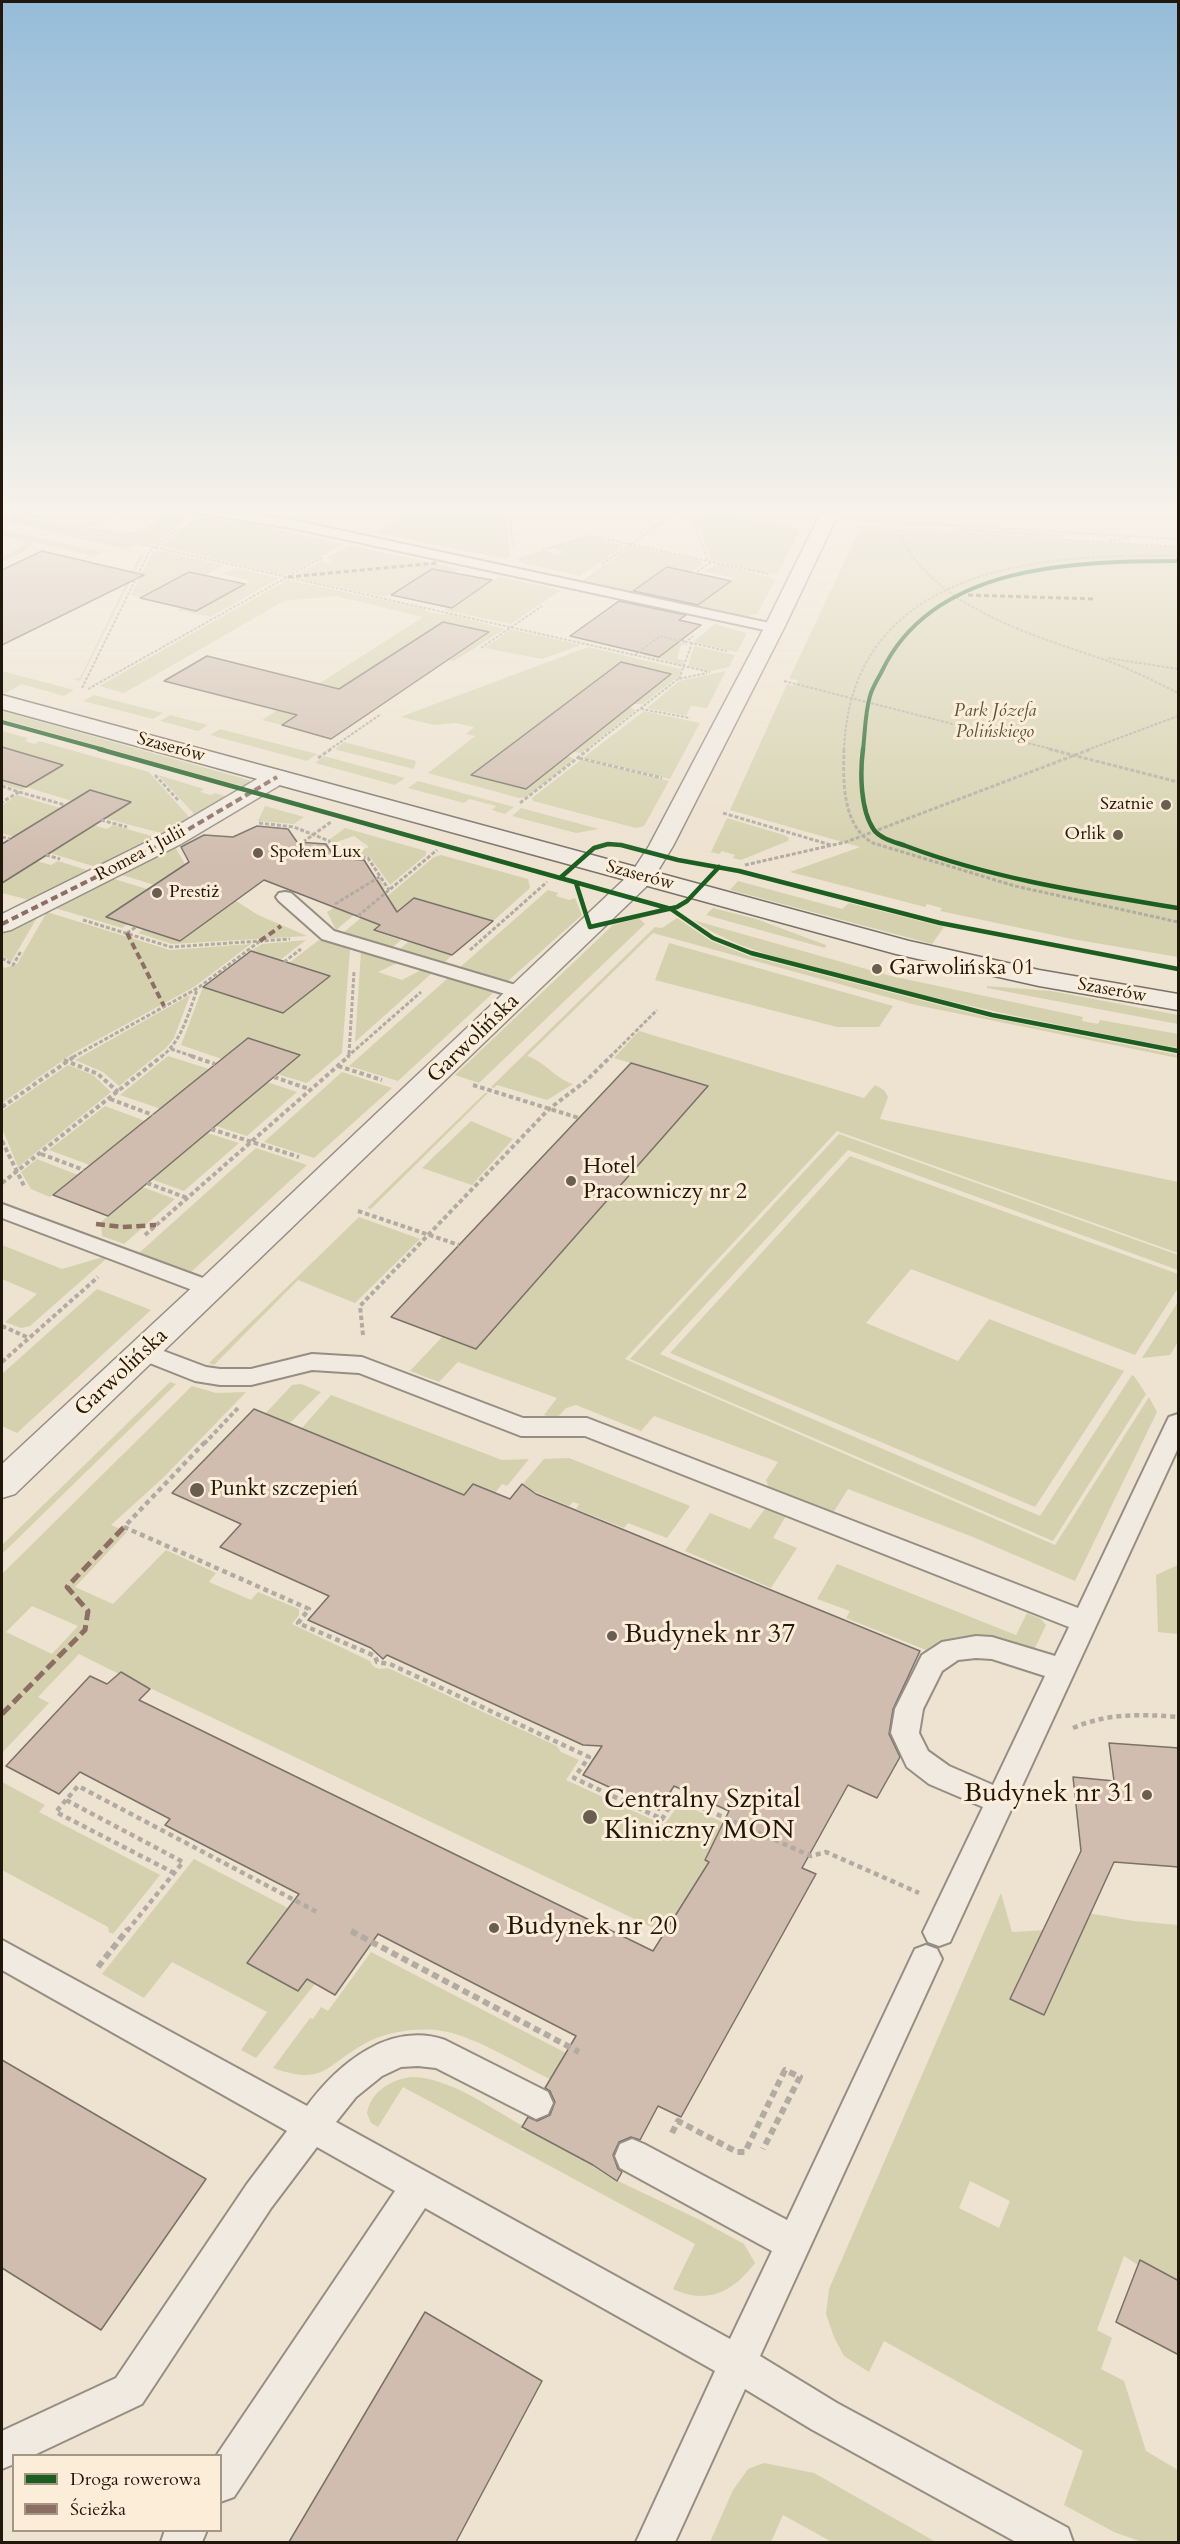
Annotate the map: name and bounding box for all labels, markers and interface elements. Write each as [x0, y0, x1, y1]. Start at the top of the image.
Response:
park label: Park Józefa Polińskiego [954, 701, 1036, 744]
street label: Szaserów [135, 729, 207, 767]
place label: Szatnie [1100, 794, 1154, 816]
marker: Szatnie [1159, 798, 1173, 812]
street label: Romea i Julii [92, 821, 190, 887]
place label: Orlik [1065, 824, 1106, 846]
marker: Orlik [1111, 828, 1125, 842]
place label: Społem Lux [270, 842, 361, 864]
marker: Społem Lux [251, 846, 265, 860]
street label: Szaserów [604, 857, 676, 895]
place label: Prestiż [169, 882, 219, 904]
marker: Prestiż [150, 886, 164, 900]
place label: Garwolińska 01 [889, 956, 1035, 982]
marker: Garwolińska 01 [870, 962, 884, 976]
street label: Szaserów [1076, 974, 1148, 1008]
street label: Garwolińska [423, 989, 525, 1089]
place label: Hotel Pracowniczy nr 2 [583, 1155, 747, 1206]
marker: Hotel Pracowniczy nr 2 [564, 1174, 578, 1188]
street label: Garwolińska [70, 1323, 174, 1423]
place label: Punkt szczepień [210, 1477, 360, 1503]
marker: Punkt szczepień [188, 1481, 206, 1499]
place label: Budynek nr 37 [624, 1620, 795, 1652]
marker: Budynek nr 37 [605, 1629, 619, 1643]
place label: Budynek nr 31 [964, 1779, 1135, 1811]
place label: Centralny Szpital Kliniczny MON [604, 1785, 801, 1848]
marker: Budynek nr 31 [1140, 1788, 1154, 1802]
marker: Centralny Szpital Kliniczny MON [581, 1808, 599, 1826]
place label: Budynek nr 20 [506, 1912, 677, 1944]
marker: Budynek nr 20 [487, 1921, 501, 1935]
legend [12, 2454, 222, 2532]
text: Droga rowerowa [70, 2467, 201, 2492]
text: Ścieżka [70, 2497, 126, 2522]

